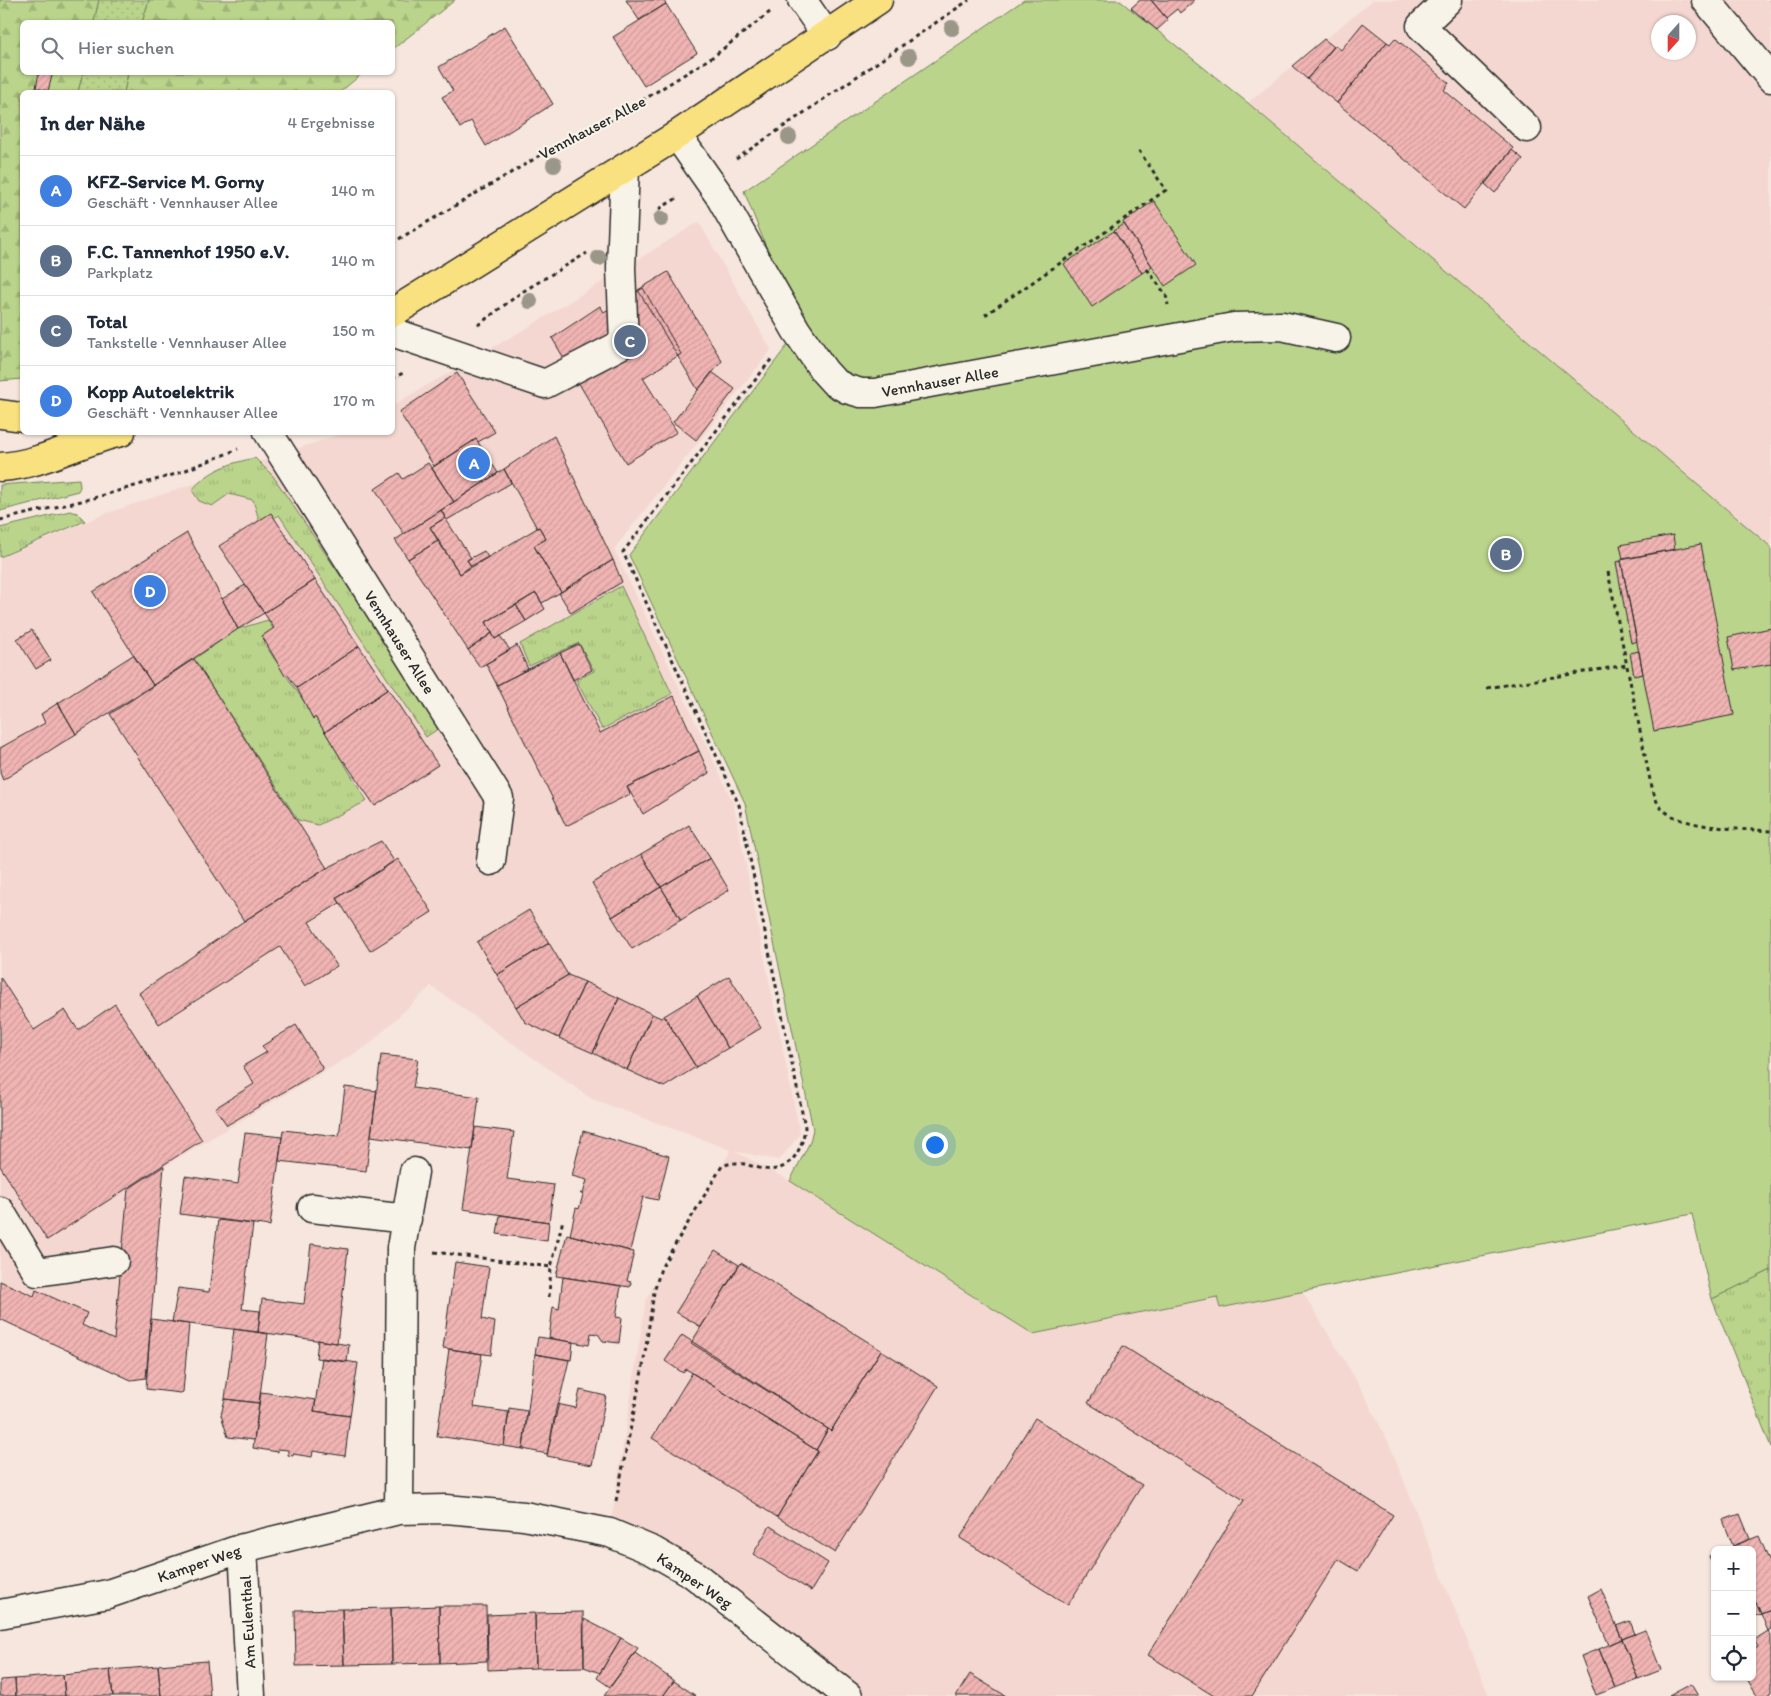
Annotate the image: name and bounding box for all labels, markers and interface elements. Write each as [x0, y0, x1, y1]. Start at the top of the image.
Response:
north arrow [1651, 15, 1696, 60]
search box [20, 20, 395, 75]
icon: search [38, 34, 66, 62]
text: Hier suchen [78, 36, 174, 59]
street label: Vennhauser Allee [536, 91, 649, 164]
text: In der Nähe [40, 110, 145, 135]
text: 4 Ergebnisse [287, 113, 375, 132]
text: KFZ-Service M. Gorny [87, 170, 264, 193]
text: A [51, 181, 61, 200]
text: 140 m [331, 181, 375, 200]
text: Geschäft · Vennhauser Allee [87, 193, 278, 212]
text: F.C. Tannenhof 1950 e.V. [87, 240, 289, 263]
text: B [51, 251, 61, 270]
text: 140 m [331, 251, 375, 270]
text: Parkplatz [87, 263, 153, 282]
text: Total [87, 310, 127, 333]
text: C [51, 321, 61, 340]
text: 150 m [332, 321, 375, 340]
pin: C [614, 322, 646, 360]
text: Tankstelle · Vennhauser Allee [87, 333, 287, 352]
street label: Vennhauser Allee [880, 362, 1000, 401]
text: Kopp Autoelektrik [87, 380, 234, 403]
text: D [51, 391, 61, 410]
text: 170 m [333, 391, 375, 410]
text: Geschäft · Vennhauser Allee [87, 403, 278, 422]
pin: A [458, 444, 490, 482]
pin: B [1490, 535, 1522, 573]
pin: D [134, 572, 166, 610]
street label: Vennhauser Allee [360, 587, 439, 698]
your location [922, 1132, 948, 1158]
street label: Kamper Weg [155, 1540, 244, 1587]
map controls [1711, 1546, 1756, 1681]
button: + [1711, 1546, 1756, 1591]
street label: Kamper Weg [653, 1548, 737, 1613]
street label: Am Eulenthal [236, 1574, 259, 1669]
button: − [1711, 1591, 1756, 1636]
button: locate [1711, 1636, 1756, 1681]

